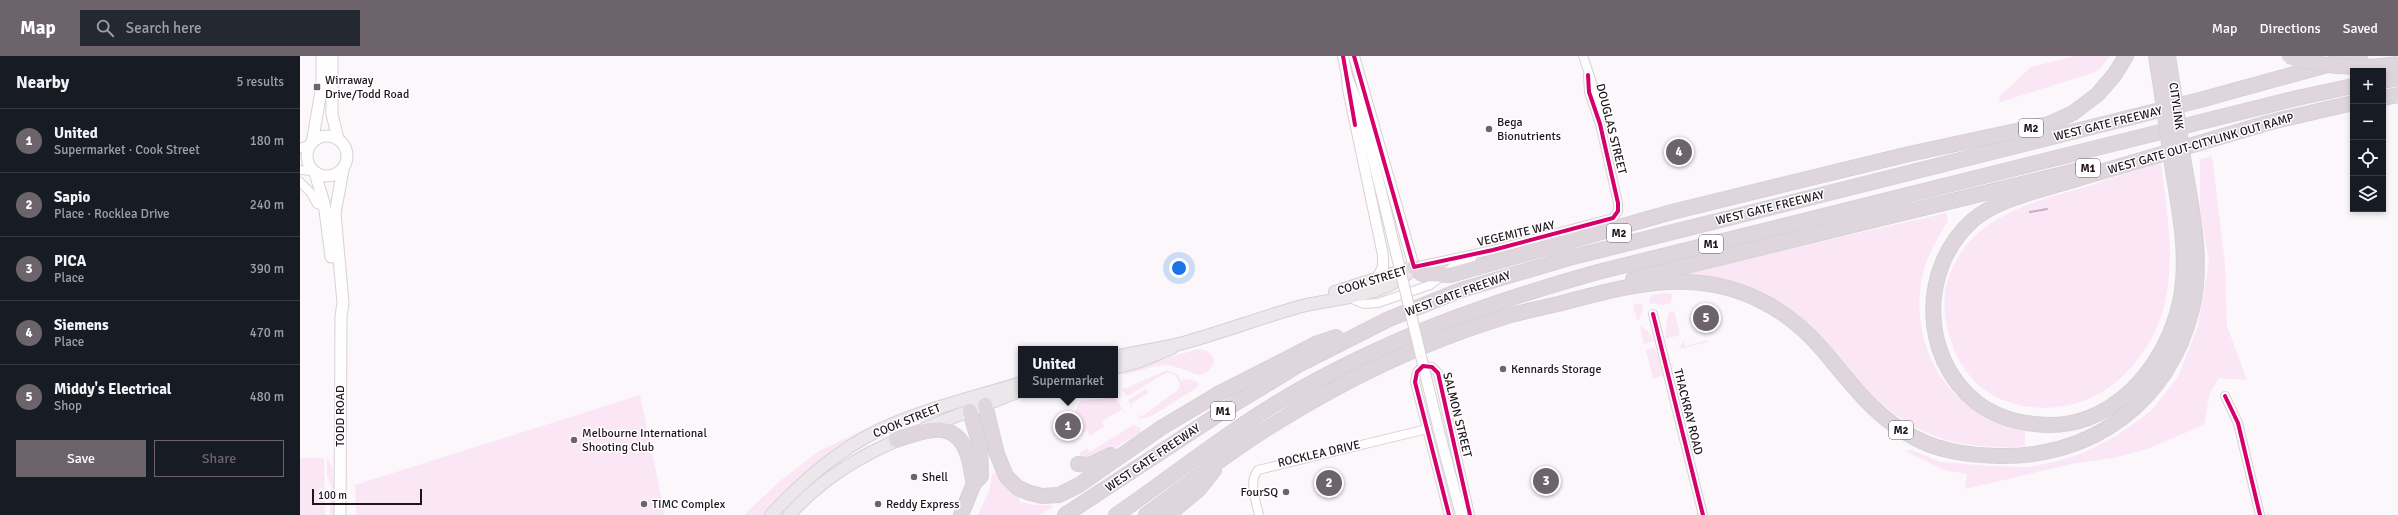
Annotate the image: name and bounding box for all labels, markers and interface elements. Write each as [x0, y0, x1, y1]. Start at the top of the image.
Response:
search box [80, 10, 360, 46]
text: Map [20, 16, 56, 40]
icon: search [94, 17, 116, 39]
text: Search here [126, 19, 201, 37]
text: Map [2212, 20, 2238, 37]
text: Directions [2260, 20, 2321, 37]
text: Saved [2343, 20, 2378, 37]
map controls [2350, 68, 2386, 212]
button: + [2350, 68, 2386, 104]
text: Nearby [16, 72, 69, 93]
place label: Wirraway Drive/Todd Road [325, 73, 409, 102]
text: 5 results [236, 74, 284, 90]
street label: CITYLINK [2165, 81, 2187, 131]
marker: Wirraway Drive/Todd Road [312, 82, 322, 92]
street label: DOUGLAS STREET [1592, 82, 1630, 176]
street label: WEST GATE FREEWAY [2052, 103, 2164, 145]
button: − [2350, 104, 2386, 140]
street label: WEST GATE OUT-CITYLINK OUT RAMP [2106, 110, 2296, 178]
place label: Bega Bionutrients [1497, 115, 1561, 144]
road number: M2 [2019, 119, 2043, 137]
text: United [54, 124, 98, 142]
marker: Bega Bionutrients [1484, 124, 1494, 134]
text: 1 [25, 133, 33, 149]
text: 180 m [250, 133, 284, 149]
pin: 4 [1666, 137, 1692, 167]
button: locate [2350, 140, 2386, 176]
text: Supermarket · Cook Street [54, 142, 200, 158]
road number: M1 [2076, 159, 2100, 177]
button: layers [2350, 176, 2386, 212]
street label: WEST GATE FREEWAY [1714, 187, 1826, 229]
text: Sapio [54, 188, 90, 206]
text: 2 [25, 197, 33, 213]
text: 240 m [250, 197, 284, 213]
text: Place · Rocklea Drive [54, 206, 170, 222]
street label: VEGEMITE WAY [1476, 218, 1556, 250]
road number: M2 [1607, 224, 1631, 242]
road number: M1 [1699, 235, 1723, 253]
text: PICA [54, 252, 86, 270]
your location [1169, 258, 1189, 278]
text: 3 [25, 261, 33, 277]
text: 390 m [250, 261, 284, 277]
street label: COOK STREET [1336, 263, 1409, 299]
street label: WEST GATE FREEWAY [1403, 268, 1513, 320]
text: Place [54, 270, 84, 286]
pin: 5 [1693, 303, 1719, 333]
text: Siemens [54, 316, 109, 334]
text: 4 [25, 325, 33, 341]
text: 470 m [250, 325, 284, 341]
text: Place [54, 334, 84, 350]
popup [1018, 346, 1118, 398]
text: United [1032, 355, 1076, 373]
place label: Kennards Storage [1511, 362, 1601, 377]
marker: Kennards Storage [1498, 364, 1508, 374]
street label: THACKRAY ROAD [1670, 367, 1706, 457]
street label: SALMON STREET [1439, 371, 1475, 459]
text: Supermarket [1032, 373, 1104, 389]
text: Middy's Electrical [54, 380, 172, 398]
street label: TODD ROAD [333, 385, 348, 447]
text: 5 [25, 389, 33, 405]
text: 480 m [250, 389, 284, 405]
text: Shop [54, 398, 82, 414]
street label: COOK STREET [871, 401, 943, 441]
road number: M1 [1211, 402, 1235, 420]
pin: 1 [1055, 411, 1081, 441]
street label: WEST GATE FREEWAY [1103, 421, 1203, 495]
road number: M2 [1889, 421, 1913, 439]
place label: Melbourne International Shooting Club [582, 426, 707, 455]
marker: Melbourne International Shooting Club [569, 435, 579, 445]
street label: ROCKLEA DRIVE [1276, 437, 1362, 471]
button: Save [16, 440, 146, 477]
button: Share [154, 440, 284, 477]
pin: 3 [1533, 466, 1559, 496]
pin: 2 [1316, 468, 1342, 498]
place label: Shell [922, 470, 949, 485]
marker: Shell [909, 472, 919, 482]
place label: FourSQ [1240, 485, 1278, 500]
scale bar [312, 487, 422, 506]
marker: FourSQ [1281, 487, 1291, 497]
text: 100 m [318, 489, 347, 502]
place label: TIMC Complex [652, 497, 726, 512]
place label: Reddy Express [886, 497, 959, 512]
marker: TIMC Complex [639, 499, 649, 509]
marker: Reddy Express [873, 499, 883, 509]

